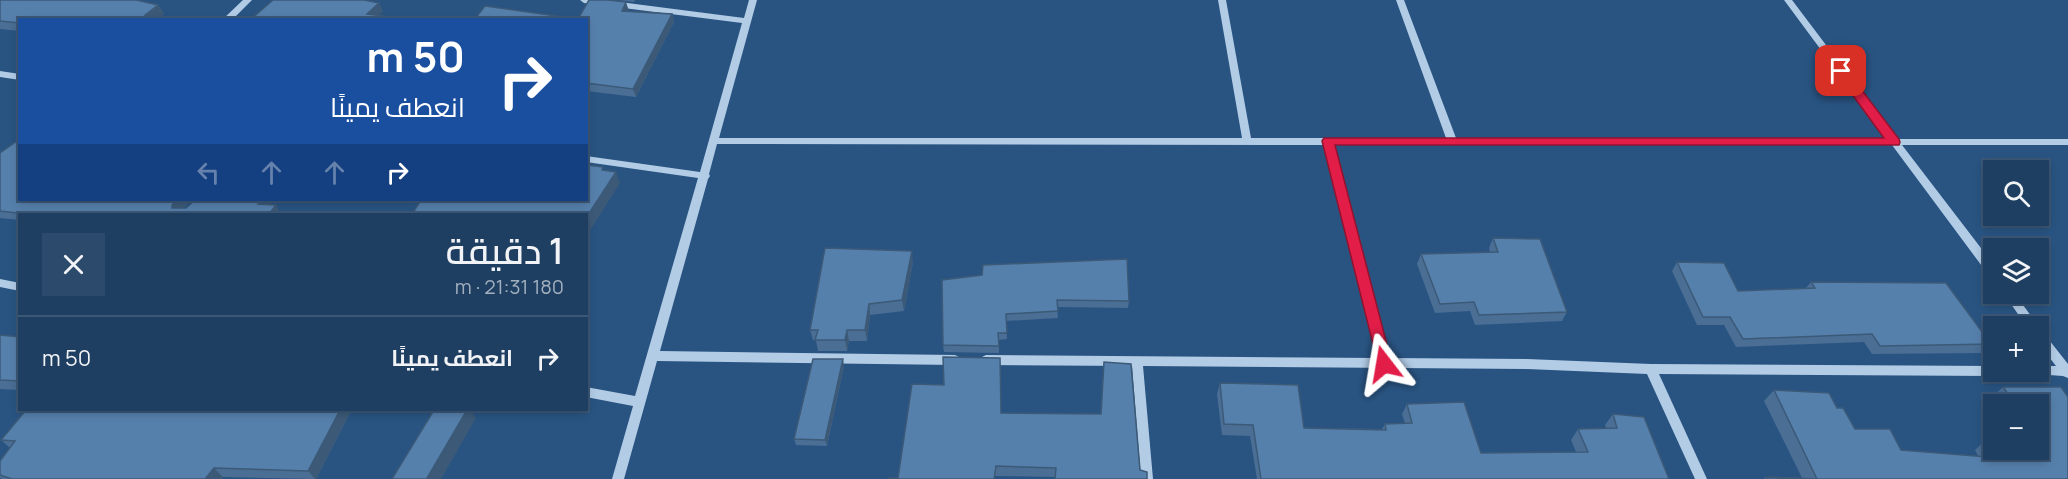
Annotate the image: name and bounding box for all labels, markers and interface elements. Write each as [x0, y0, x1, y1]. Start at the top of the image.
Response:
text: 50 m [367, 27, 465, 85]
icon: right [486, 42, 564, 120]
pin [1815, 45, 1866, 96]
icon: arrive [1824, 54, 1857, 87]
text: انعطف يمينًا [330, 88, 465, 125]
icon: left [192, 156, 225, 189]
icon: ahead [255, 156, 288, 189]
icon: ahead [318, 156, 351, 189]
icon: right [381, 156, 414, 189]
map controls [1983, 160, 2049, 460]
button: search [1983, 160, 2049, 226]
text: 1 دقيقة [446, 226, 564, 275]
button: close [42, 233, 105, 296]
button: layers [1983, 238, 2049, 304]
text: 180 m · 21:31 [455, 273, 564, 300]
button: + [1983, 316, 2049, 382]
position arrow [1352, 332, 1416, 396]
icon: right [531, 342, 564, 375]
text: 50 m [42, 343, 91, 373]
text: انعطف يمينًا [391, 343, 513, 373]
button: − [1983, 394, 2049, 460]

